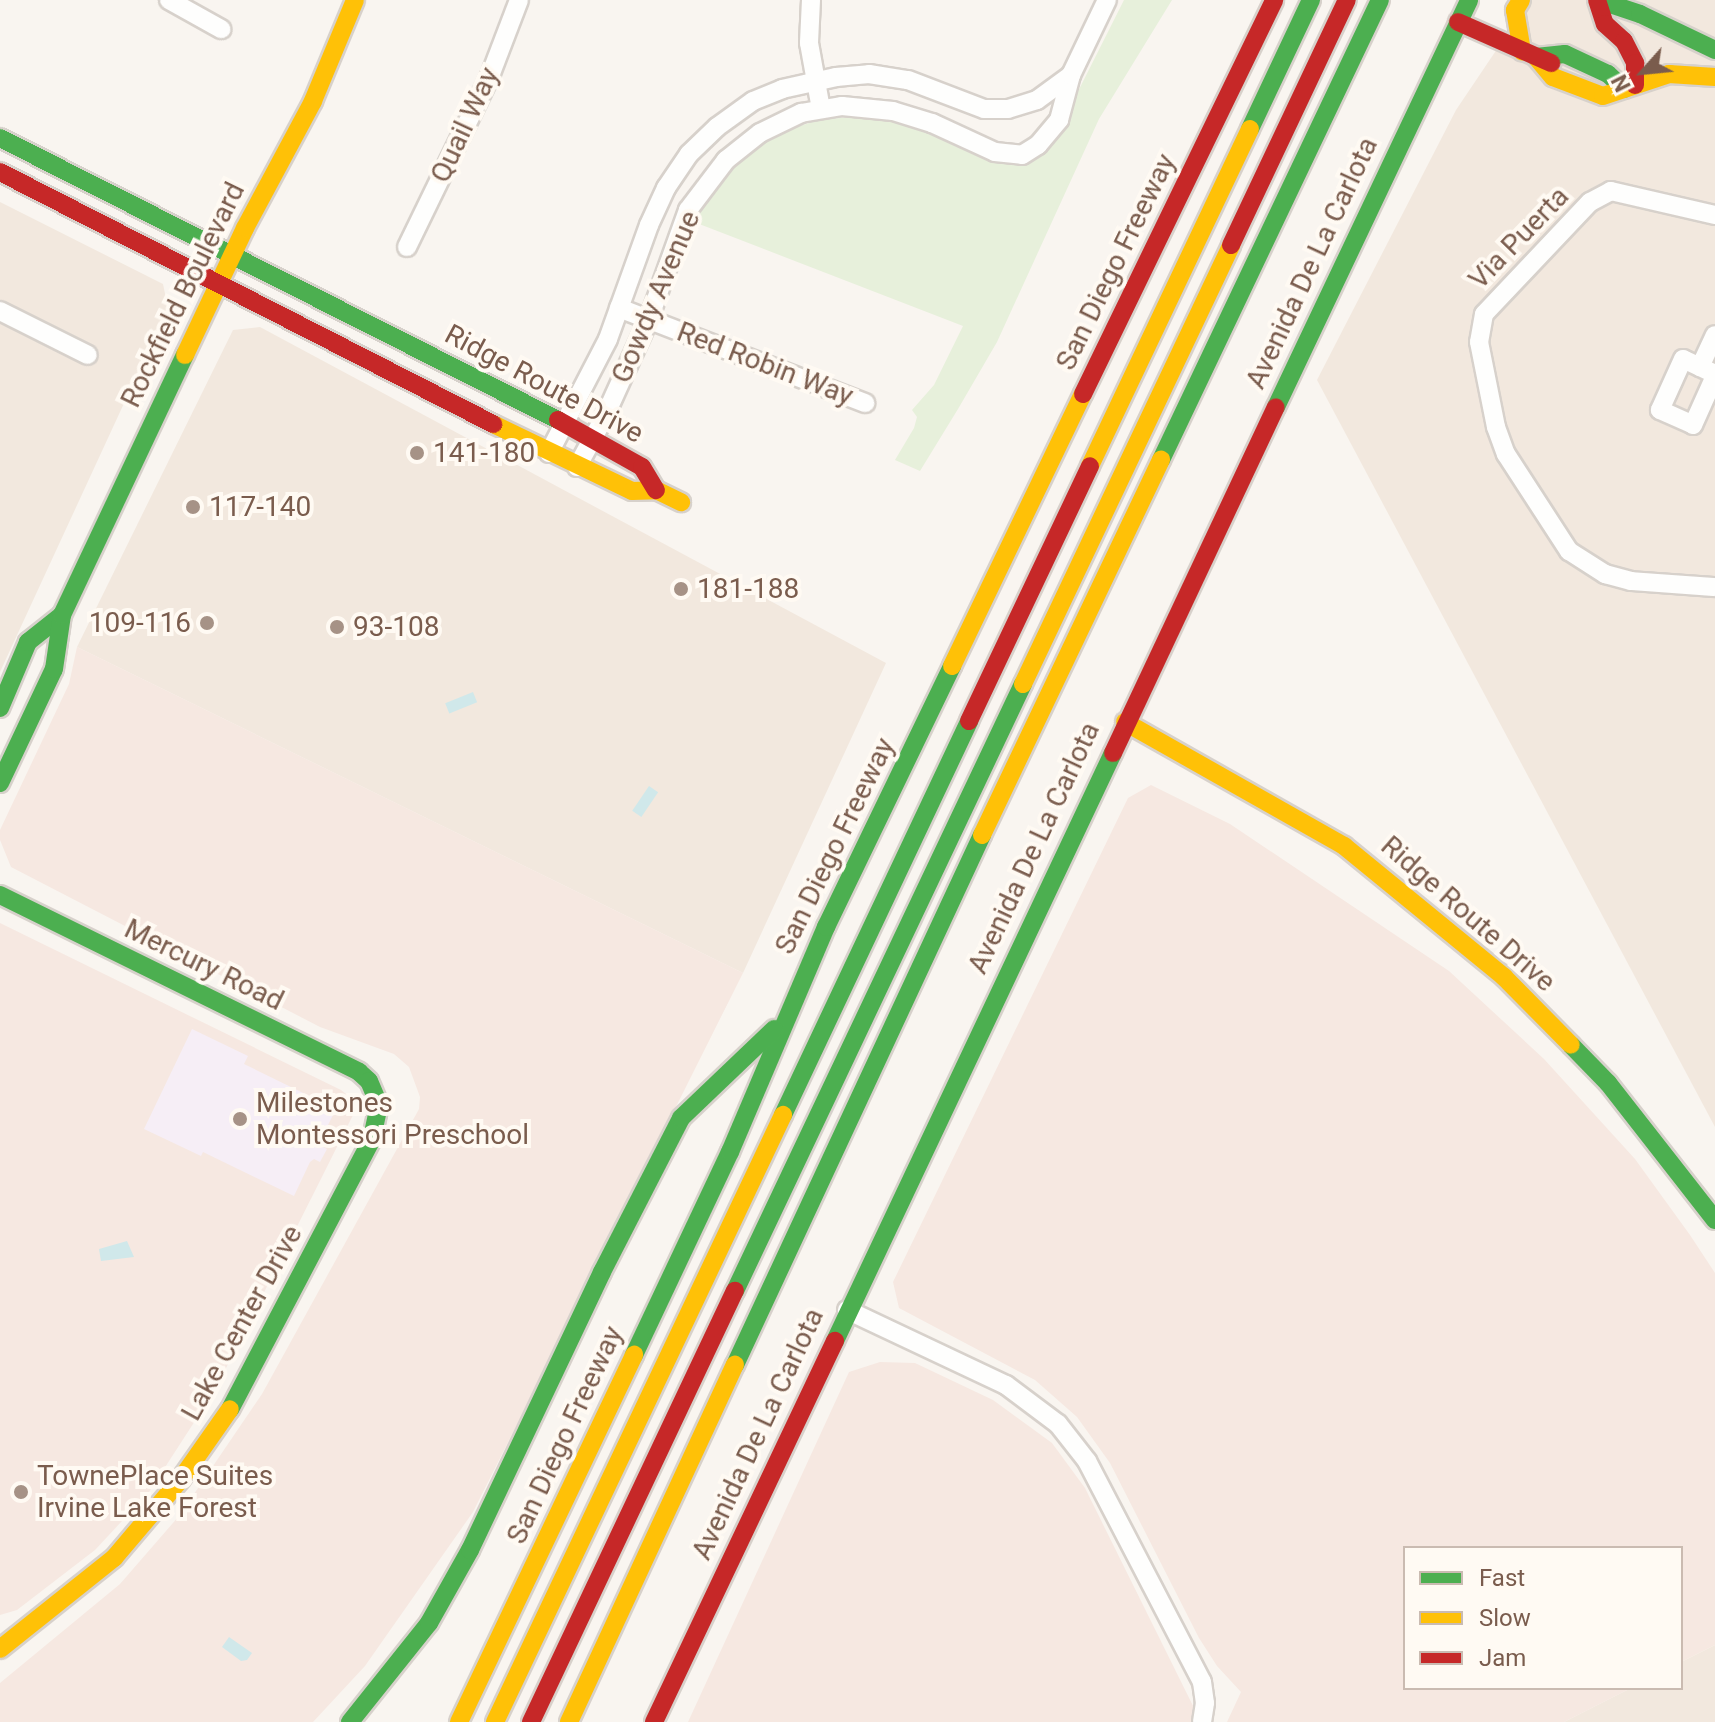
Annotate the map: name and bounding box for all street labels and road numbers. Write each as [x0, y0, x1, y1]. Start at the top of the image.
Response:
street label: Quail Way [424, 62, 506, 188]
street label: Avenida De La Carlota [1239, 132, 1385, 394]
street label: San Diego Freeway [1049, 148, 1183, 376]
street label: Rockfield Boulevard [114, 177, 252, 413]
street label: Via Puerta [1462, 180, 1576, 296]
street label: Gowdy Avenue [605, 206, 707, 388]
street label: Red Robin Way [672, 315, 858, 413]
street label: Ridge Route Drive [439, 318, 649, 450]
street label: Avenida De La Carlota [961, 717, 1107, 979]
street label: San Diego Freeway [768, 732, 902, 960]
street label: Ridge Route Drive [1374, 829, 1562, 999]
street label: Mercury Road [119, 912, 289, 1018]
street label: Lake Center Drive [174, 1220, 310, 1426]
street label: Avenida De La Carlota [685, 1303, 831, 1565]
street label: San Diego Freeway [500, 1321, 630, 1549]

